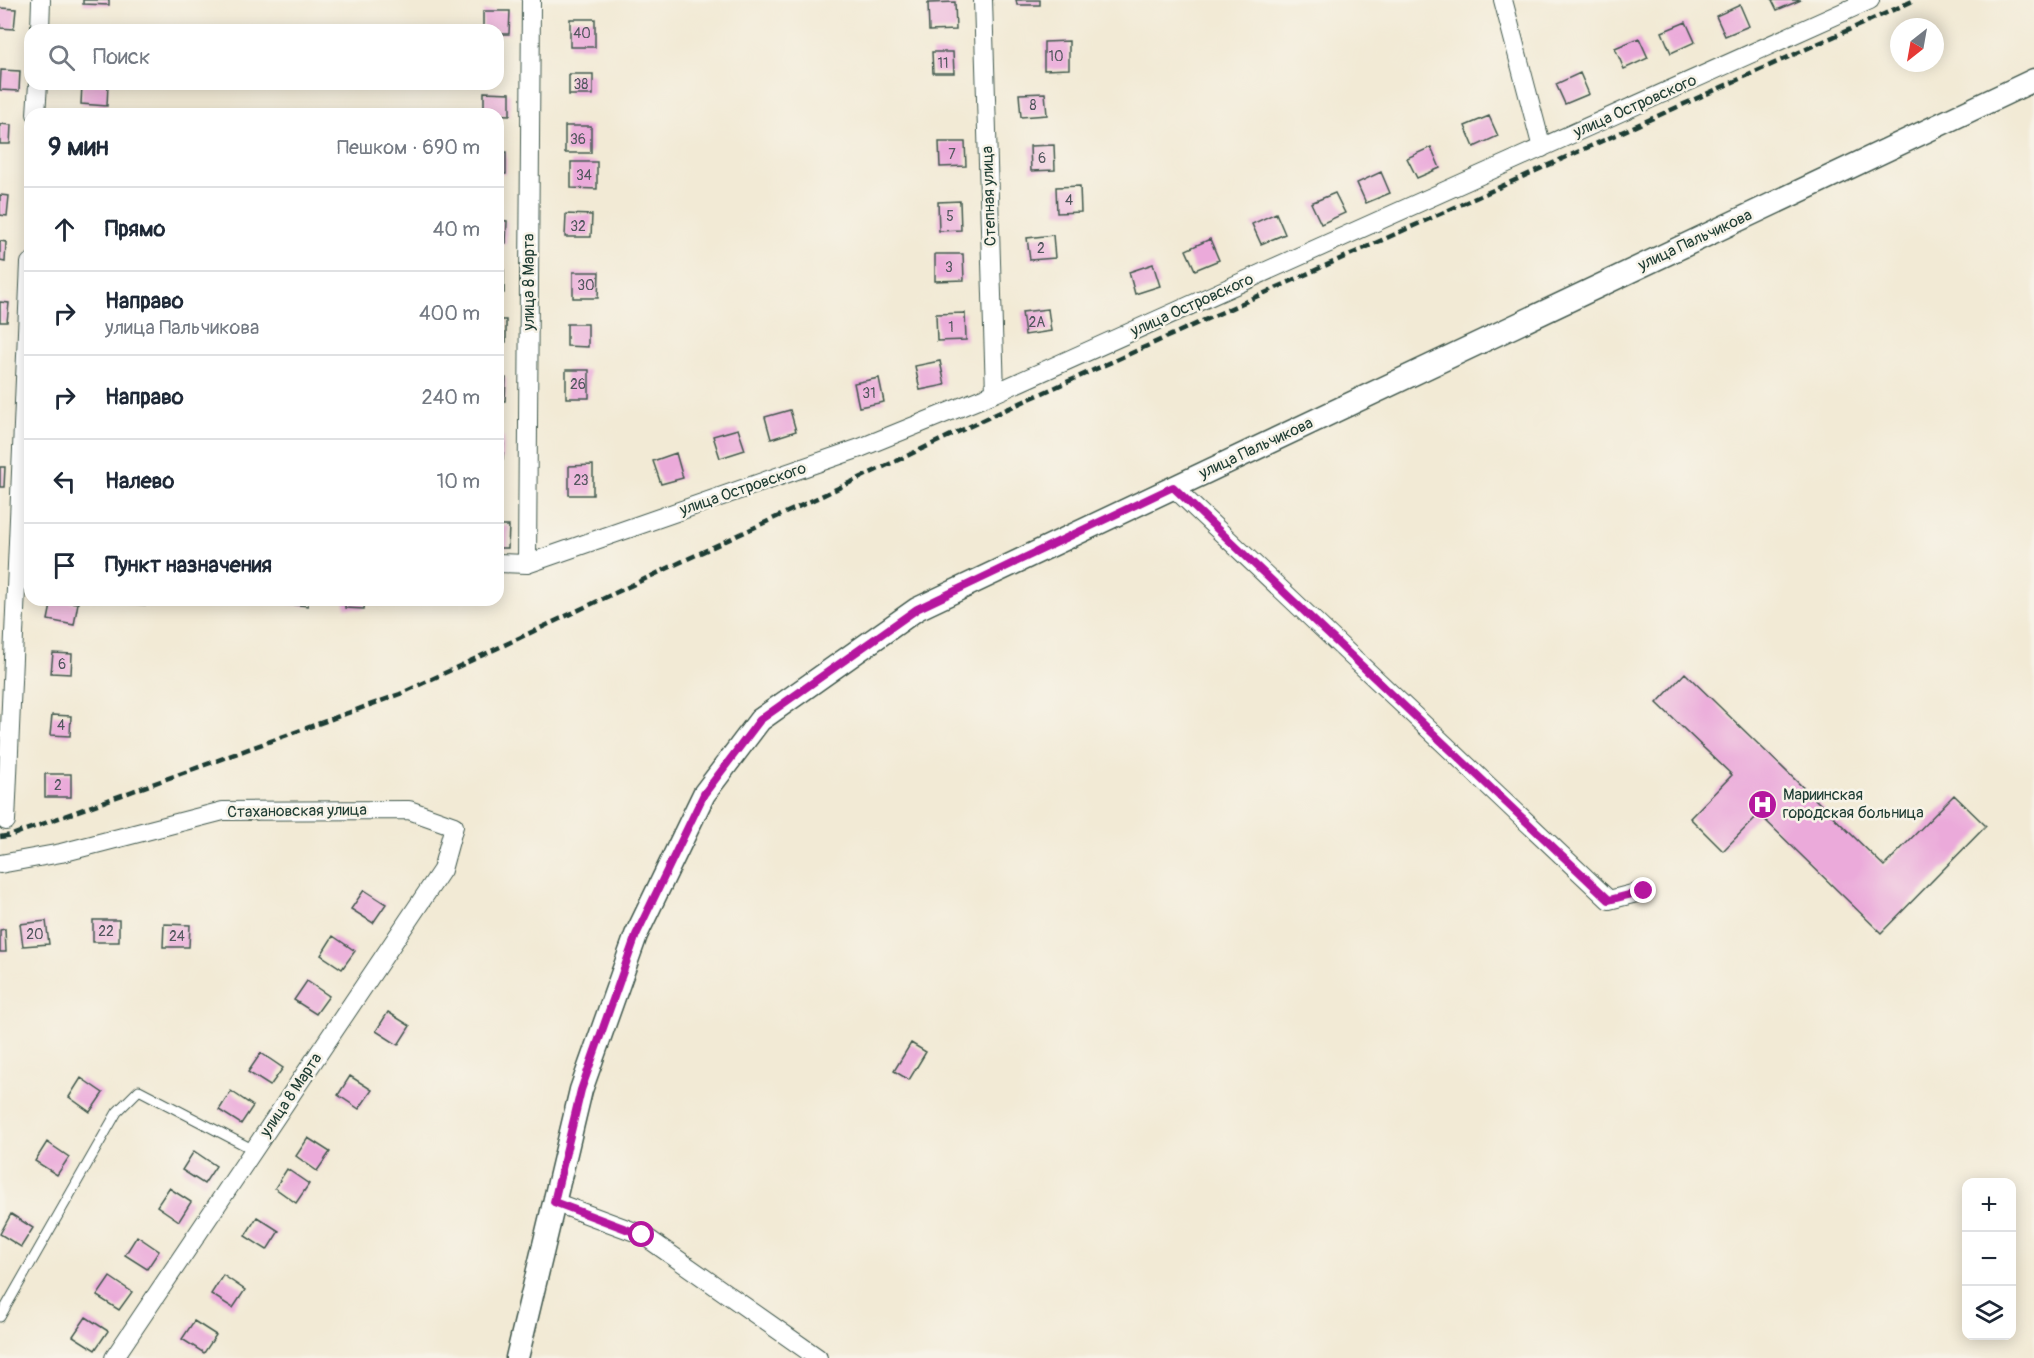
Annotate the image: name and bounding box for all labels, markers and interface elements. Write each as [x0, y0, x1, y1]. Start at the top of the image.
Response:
north arrow [1890, 18, 1944, 72]
search box [24, 24, 504, 90]
house number: 40 [573, 25, 591, 42]
icon: search [45, 41, 78, 74]
text: Поиск [93, 43, 150, 71]
house number: 10 [1048, 48, 1064, 65]
house number: 11 [938, 55, 948, 72]
street label: улица Островского [1570, 70, 1700, 142]
house number: 38 [574, 76, 588, 93]
house number: 8 [1029, 97, 1037, 114]
text: 9 мин [48, 131, 109, 163]
house number: 36 [570, 131, 586, 148]
text: Пешком · 690 m [337, 135, 480, 160]
house number: 7 [948, 146, 956, 163]
street label: Степная улица [977, 146, 1001, 246]
house number: 6 [1038, 150, 1046, 167]
house number: 34 [576, 167, 592, 184]
house number: 4 [1065, 192, 1073, 209]
street label: улица Пальчикова [1634, 205, 1755, 276]
house number: 5 [946, 208, 954, 225]
icon: ahead [48, 213, 81, 246]
text: Прямо [105, 215, 165, 243]
text: 40 m [433, 217, 480, 242]
house number: 32 [570, 218, 586, 235]
street label: улица 8 Марта [519, 234, 539, 331]
house number: 2 [1037, 240, 1045, 257]
house number: 3 [945, 259, 953, 276]
street label: улица Островского [1127, 269, 1257, 341]
house number: 30 [577, 277, 595, 294]
text: Направо [105, 287, 184, 315]
icon: right [48, 297, 81, 330]
text: 400 m [419, 301, 480, 326]
house number: 2А [1029, 314, 1045, 331]
text: улица Пальчикова [105, 315, 259, 340]
house number: 1 [948, 319, 954, 336]
house number: 26 [570, 376, 586, 393]
icon: right [48, 381, 81, 414]
text: Направо [105, 383, 184, 411]
text: 240 m [421, 385, 480, 410]
house number: 31 [862, 385, 876, 402]
street label: улица Пальчикова [1195, 413, 1316, 484]
street label: улица Островского [676, 458, 809, 520]
icon: left [48, 465, 81, 498]
text: Налево [105, 467, 174, 495]
text: 10 m [436, 469, 480, 494]
house number: 23 [573, 472, 589, 489]
icon: arrive [48, 549, 81, 582]
text: Пункт назначения [105, 551, 272, 579]
house number: 6 [58, 656, 66, 673]
house number: 4 [57, 717, 65, 734]
house number: 2 [54, 777, 62, 794]
place label: Мариинская городская больница [1783, 785, 1924, 823]
hospital icon: Мариинская городская больница [1746, 788, 1778, 820]
street label: Стахановская улица [227, 800, 367, 822]
route end [1630, 877, 1656, 903]
house number: 22 [98, 923, 114, 940]
house number: 20 [26, 926, 44, 943]
house number: 24 [169, 928, 185, 945]
street label: улица 8 Марта [255, 1049, 326, 1142]
map controls [1962, 1178, 2016, 1340]
button: + [1962, 1178, 2016, 1232]
route start [628, 1221, 654, 1247]
button: − [1962, 1232, 2016, 1286]
button: layers [1962, 1286, 2016, 1340]

